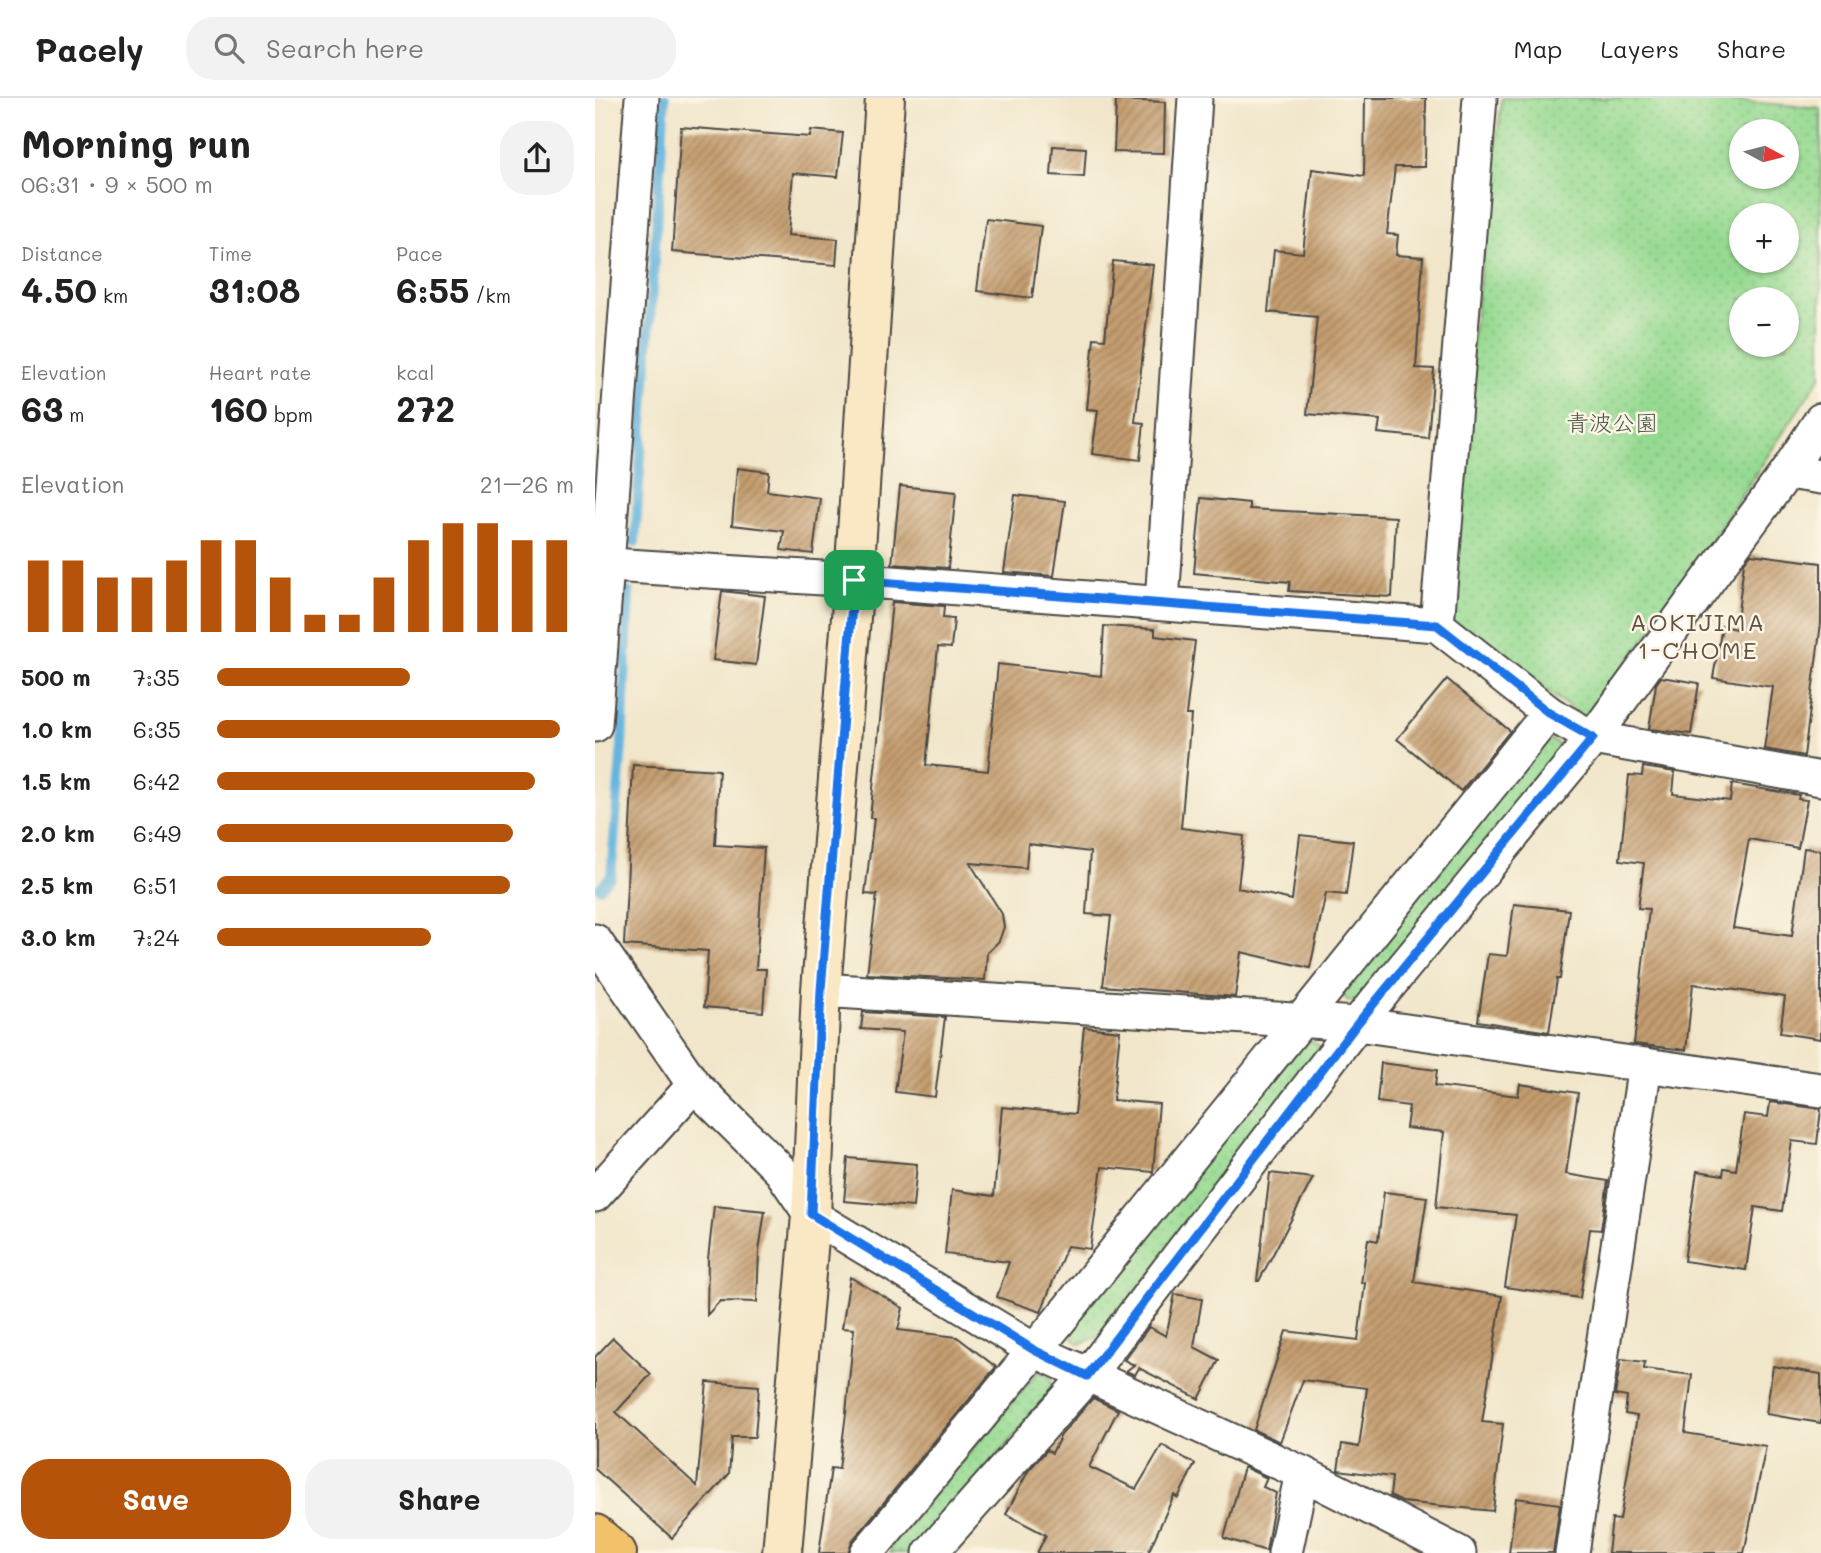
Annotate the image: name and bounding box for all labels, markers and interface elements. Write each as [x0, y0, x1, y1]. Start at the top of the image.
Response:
search box [186, 17, 676, 80]
text: Pacely [35, 27, 144, 70]
icon: search [210, 29, 248, 67]
text: Search here [266, 31, 424, 65]
text: Map [1514, 33, 1562, 64]
text: Layers [1600, 33, 1679, 64]
text: Share [1717, 33, 1786, 64]
text: Morning run [21, 118, 251, 168]
north arrow [1729, 119, 1799, 189]
map controls [1729, 119, 1799, 357]
button: share [500, 121, 574, 195]
text: 06:31 · 9 × 500 m [21, 169, 213, 199]
button: + [1729, 203, 1799, 273]
text: Distance [21, 241, 103, 266]
text: Time [209, 241, 252, 266]
text: Pace [396, 241, 443, 266]
text: 4.50 [21, 266, 97, 312]
text: 31:08 [209, 266, 300, 312]
text: 6:55 [396, 266, 469, 312]
text: km [97, 283, 128, 308]
text: /km [469, 283, 511, 308]
button: − [1729, 287, 1799, 357]
text: Elevation [21, 360, 106, 385]
text: Heart rate [209, 360, 311, 385]
text: kcal [396, 360, 434, 385]
text: 63 [21, 385, 63, 431]
text: 160 [209, 385, 268, 431]
text: 272 [396, 385, 455, 431]
text: m [63, 402, 84, 427]
text: bpm [268, 402, 313, 427]
park label: 青波公園 [1566, 407, 1658, 437]
text: Elevation [21, 469, 124, 499]
text: 21–26 m [480, 469, 574, 499]
pin [824, 550, 884, 610]
icon: arrive [835, 561, 873, 599]
district label: AOKIJIMA 1-CHOME [1630, 606, 1766, 665]
text: 500 m [21, 662, 91, 692]
text: 7:35 [133, 662, 180, 692]
text: 1.0 km [21, 714, 92, 744]
text: 6:35 [133, 714, 181, 744]
text: 1.5 km [21, 766, 91, 796]
text: 6:42 [133, 766, 180, 796]
text: 2.0 km [21, 818, 95, 848]
text: 6:49 [133, 818, 181, 848]
text: 2.5 km [21, 870, 93, 900]
text: 6:51 [133, 870, 178, 900]
text: 3.0 km [21, 922, 96, 952]
text: 7:24 [133, 922, 179, 952]
button: Save [21, 1459, 291, 1539]
button: Share [305, 1459, 574, 1539]

